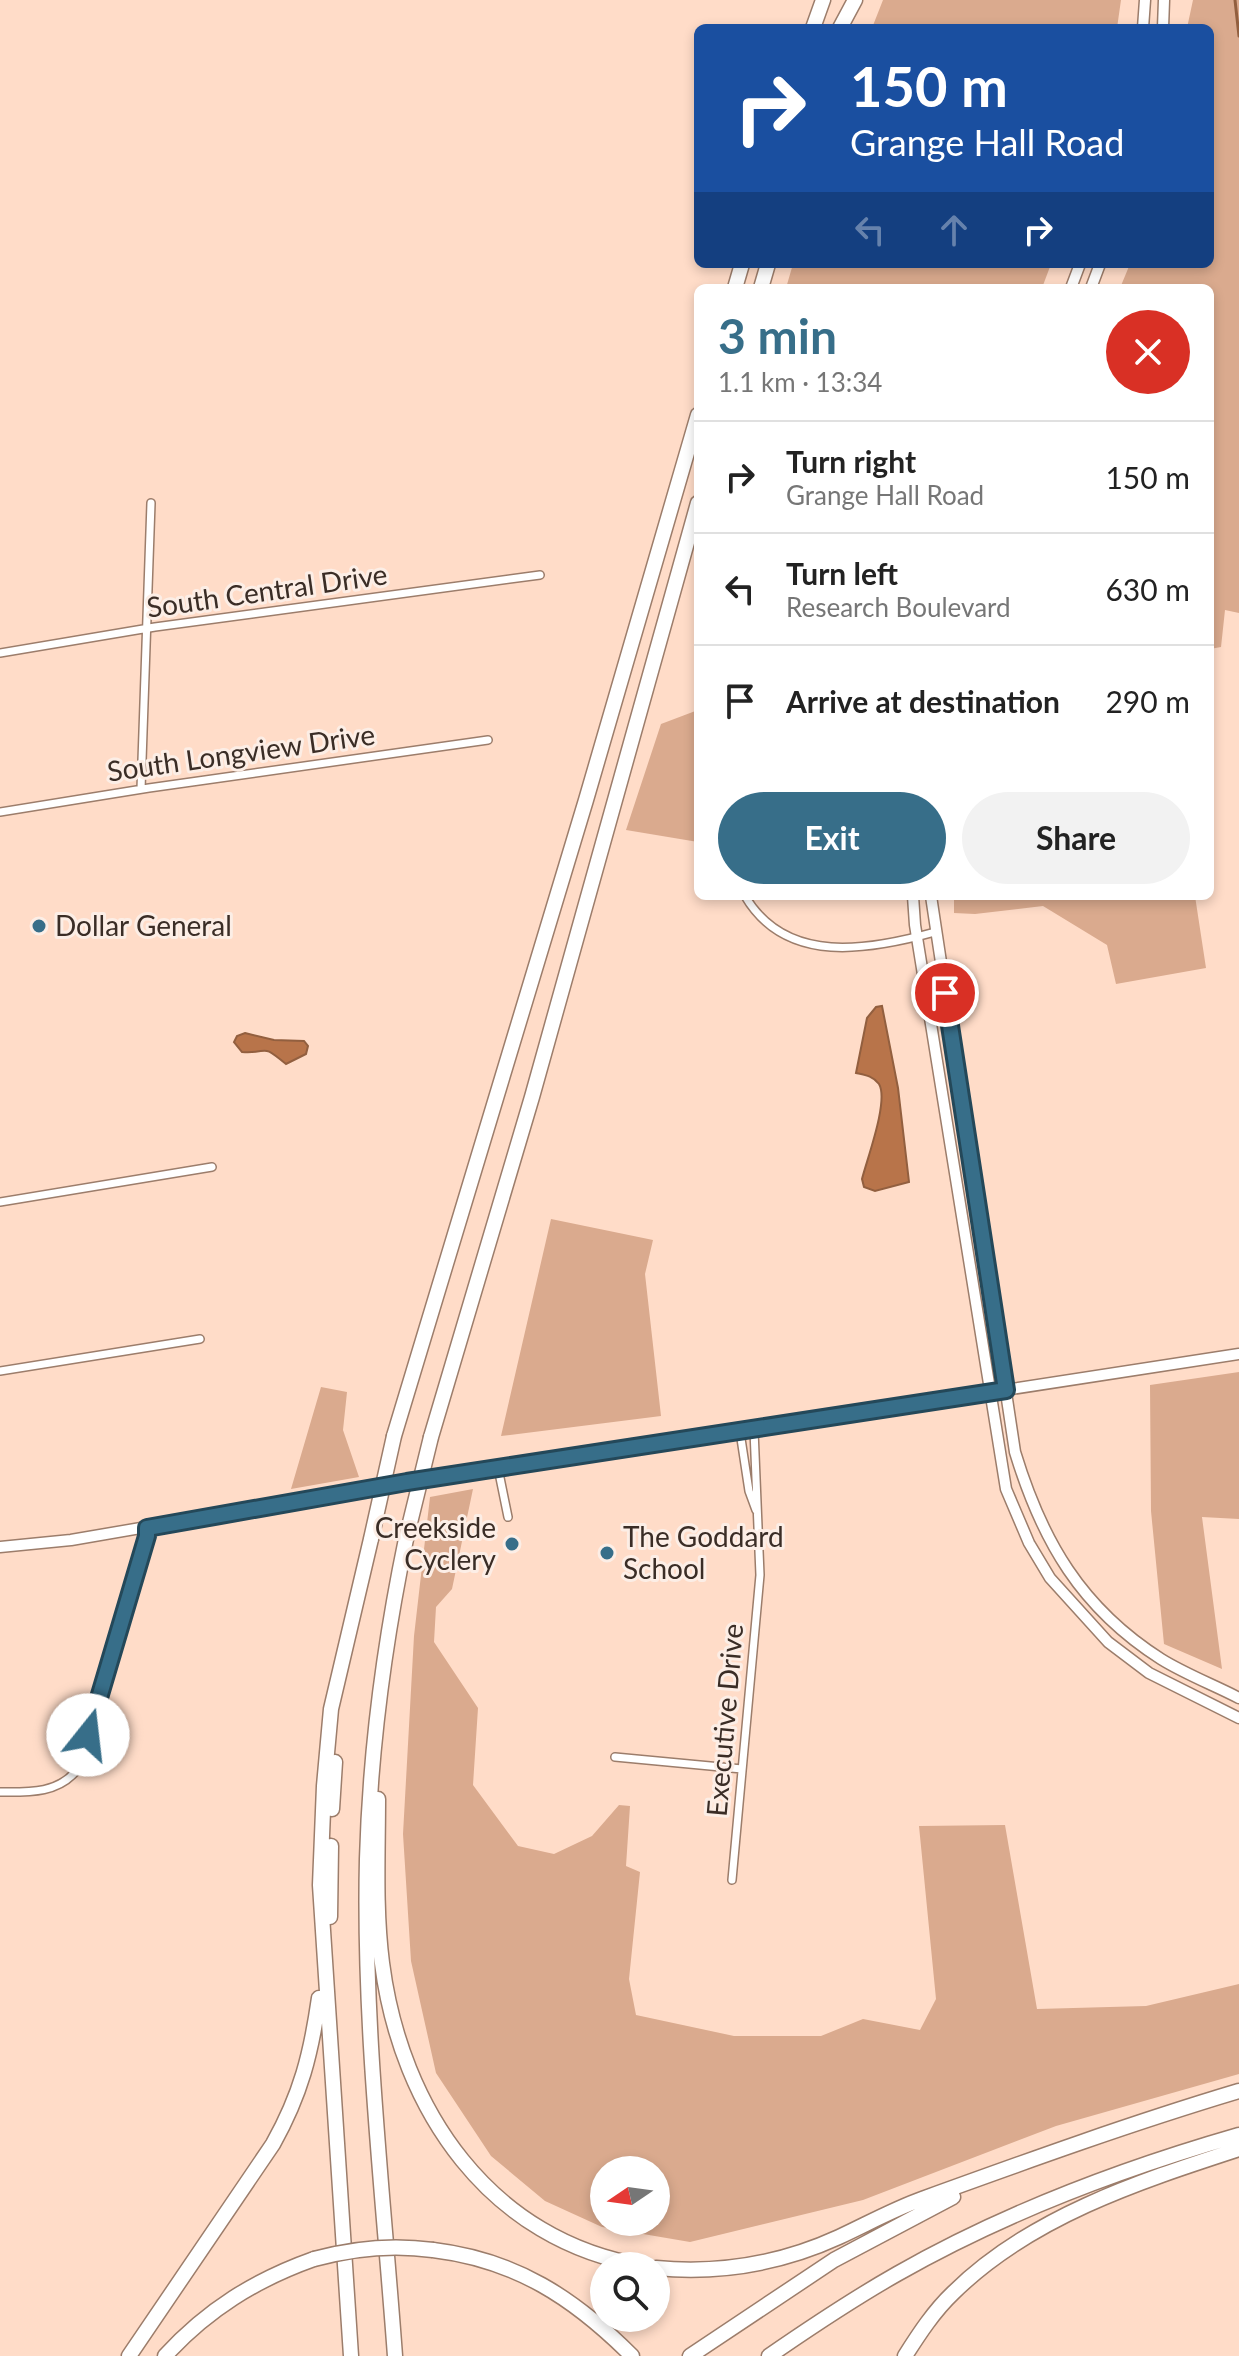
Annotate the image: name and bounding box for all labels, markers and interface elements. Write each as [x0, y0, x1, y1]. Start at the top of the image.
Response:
text: 150 m [850, 52, 1008, 119]
icon: right [718, 56, 822, 160]
text: Grange Hall Road [850, 120, 1124, 164]
icon: left [848, 208, 892, 252]
icon: ahead [932, 208, 976, 252]
icon: right [1016, 208, 1060, 252]
text: 3 min [718, 307, 837, 364]
button: close [1106, 310, 1190, 394]
text: 1.1 km · 13:34 [718, 366, 882, 398]
text: Turn right [786, 443, 916, 479]
icon: right [718, 455, 762, 499]
text: 150 m [1105, 459, 1190, 495]
text: Grange Hall Road [786, 479, 984, 511]
text: Turn left [786, 555, 898, 591]
street label: South Central Drive [144, 556, 389, 624]
icon: left [718, 567, 762, 611]
text: 630 m [1105, 571, 1190, 607]
text: Research Boulevard [786, 591, 1011, 623]
icon: arrive [718, 679, 762, 723]
text: Arrive at destination [786, 683, 1060, 719]
text: 290 m [1105, 683, 1190, 719]
street label: South Longview Drive [105, 716, 377, 788]
button: Exit [718, 792, 946, 884]
button: Share [962, 792, 1190, 884]
place label: Dollar General [55, 908, 232, 942]
marker: Dollar General [30, 917, 48, 935]
pin [911, 959, 979, 1027]
icon: arrive [923, 971, 967, 1015]
place label: Creekside Cyclery [375, 1510, 497, 1576]
place label: The Goddard School [623, 1519, 784, 1585]
marker: Creekside Cyclery [503, 1535, 521, 1553]
marker: The Goddard School [598, 1544, 616, 1562]
street label: Executive Drive [699, 1622, 749, 1818]
position arrow [46, 1693, 130, 1777]
north arrow [590, 2156, 670, 2236]
map controls [590, 2156, 670, 2332]
button: search [590, 2252, 670, 2332]

